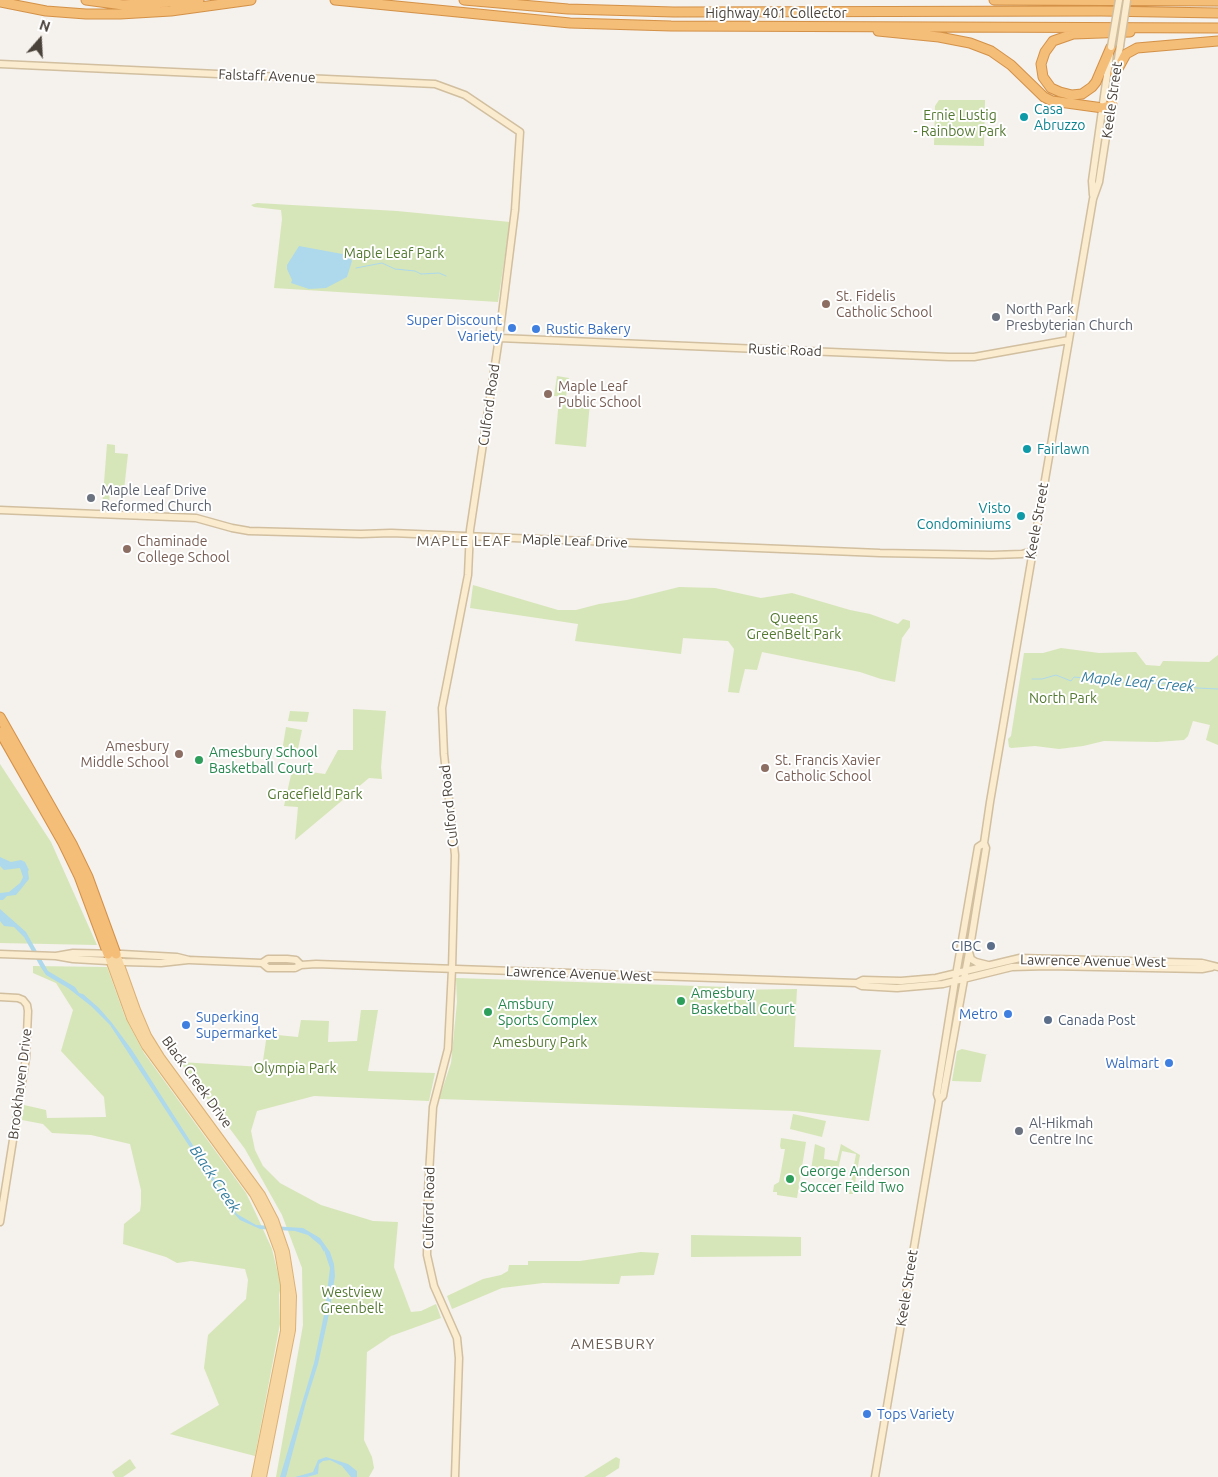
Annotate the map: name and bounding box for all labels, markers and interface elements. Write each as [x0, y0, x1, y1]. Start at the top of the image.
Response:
street label: Highway 401 Collector [705, 5, 847, 21]
north arrow [15, 15, 65, 65]
text: N [37, 17, 52, 35]
street label: Keele Street [1098, 60, 1126, 140]
street label: Falstaff Avenue [218, 66, 316, 86]
place label: Casa Abruzzo [1034, 101, 1086, 134]
park label: Ernie Lustig - Rainbow Park [914, 107, 1006, 140]
marker: Casa Abruzzo [1018, 111, 1030, 123]
park label: Maple Leaf Park [344, 245, 444, 261]
place label: St. Fidelis Catholic School [836, 288, 932, 321]
marker: St. Fidelis Catholic School [820, 298, 832, 310]
place label: North Park Presbyterian Church [1006, 301, 1133, 334]
marker: North Park Presbyterian Church [990, 311, 1002, 323]
place label: Super Discount Variety [407, 312, 502, 344]
place label: Rustic Bakery [546, 321, 630, 337]
marker: Super Discount Variety [506, 322, 518, 334]
marker: Rustic Bakery [530, 323, 542, 335]
street label: Rustic Road [748, 340, 822, 360]
street label: Culford Road [475, 363, 503, 447]
place label: Maple Leaf Public School [558, 378, 641, 411]
marker: Maple Leaf Public School [542, 388, 554, 400]
place label: Fairlawn [1037, 441, 1089, 457]
marker: Fairlawn [1021, 443, 1033, 455]
street label: Keele Street [1022, 481, 1052, 561]
place label: Maple Leaf Drive Reformed Church [101, 482, 212, 514]
marker: Maple Leaf Drive Reformed Church [85, 492, 97, 504]
place label: Visto Condominiums [917, 500, 1011, 532]
marker: Visto Condominiums [1015, 510, 1027, 522]
street label: Maple Leaf Drive [522, 531, 628, 551]
district label: MAPLE LEAF [415, 532, 513, 550]
place label: Chaminade College School [137, 533, 230, 566]
marker: Chaminade College School [121, 543, 133, 555]
park label: Queens GreenBelt Park [747, 610, 841, 642]
water label: Maple Leaf Creek [1081, 668, 1195, 696]
park label: North Park [1029, 690, 1097, 706]
place label: Amesbury Middle School [81, 738, 169, 770]
place label: Amesbury School Basketball Court [209, 744, 318, 776]
marker: Amesbury Middle School [173, 748, 185, 760]
place label: St. Francis Xavier Catholic School [775, 752, 880, 784]
marker: Amesbury School Basketball Court [193, 754, 205, 766]
marker: St. Francis Xavier Catholic School [759, 762, 771, 774]
street label: Culford Road [436, 764, 462, 848]
park label: Gracefield Park [267, 786, 363, 802]
place label: CIBC [951, 938, 981, 954]
marker: CIBC [985, 940, 997, 952]
street label: Lawrence Avenue West [1020, 951, 1166, 971]
street label: Lawrence Avenue West [506, 963, 652, 985]
place label: Amesbury Basketball Court [691, 985, 795, 1018]
marker: Amesbury Basketball Court [675, 995, 687, 1007]
place label: Amsbury Sports Complex [498, 996, 597, 1028]
marker: Amsbury Sports Complex [482, 1006, 494, 1018]
place label: Metro [959, 1006, 998, 1022]
marker: Metro [1002, 1008, 1014, 1020]
place label: Superking Supermarket [196, 1009, 277, 1042]
place label: Canada Post [1058, 1012, 1136, 1028]
marker: Canada Post [1042, 1014, 1054, 1026]
marker: Superking Supermarket [180, 1019, 192, 1031]
street label: Brookhaven Drive [5, 1028, 35, 1140]
street label: Black Creek Drive [158, 1033, 236, 1131]
park label: Amesbury Park [493, 1034, 587, 1050]
place label: Walmart [1105, 1055, 1159, 1071]
marker: Walmart [1163, 1057, 1175, 1069]
park label: Olympia Park [253, 1060, 337, 1076]
place label: Al-Hikmah Centre Inc [1029, 1115, 1093, 1148]
marker: Al-Hikmah Centre Inc [1013, 1125, 1025, 1137]
water label: Black Creek [186, 1142, 244, 1216]
place label: George Anderson Soccer Feild Two [800, 1163, 910, 1196]
street label: Culford Road [420, 1167, 438, 1249]
marker: George Anderson Soccer Feild Two [784, 1173, 796, 1185]
street label: Keele Street [893, 1248, 921, 1328]
park label: Westview Greenbelt [320, 1284, 384, 1316]
district label: AMESBURY [570, 1335, 656, 1353]
place label: Tops Variety [877, 1406, 954, 1422]
marker: Tops Variety [861, 1408, 873, 1420]

